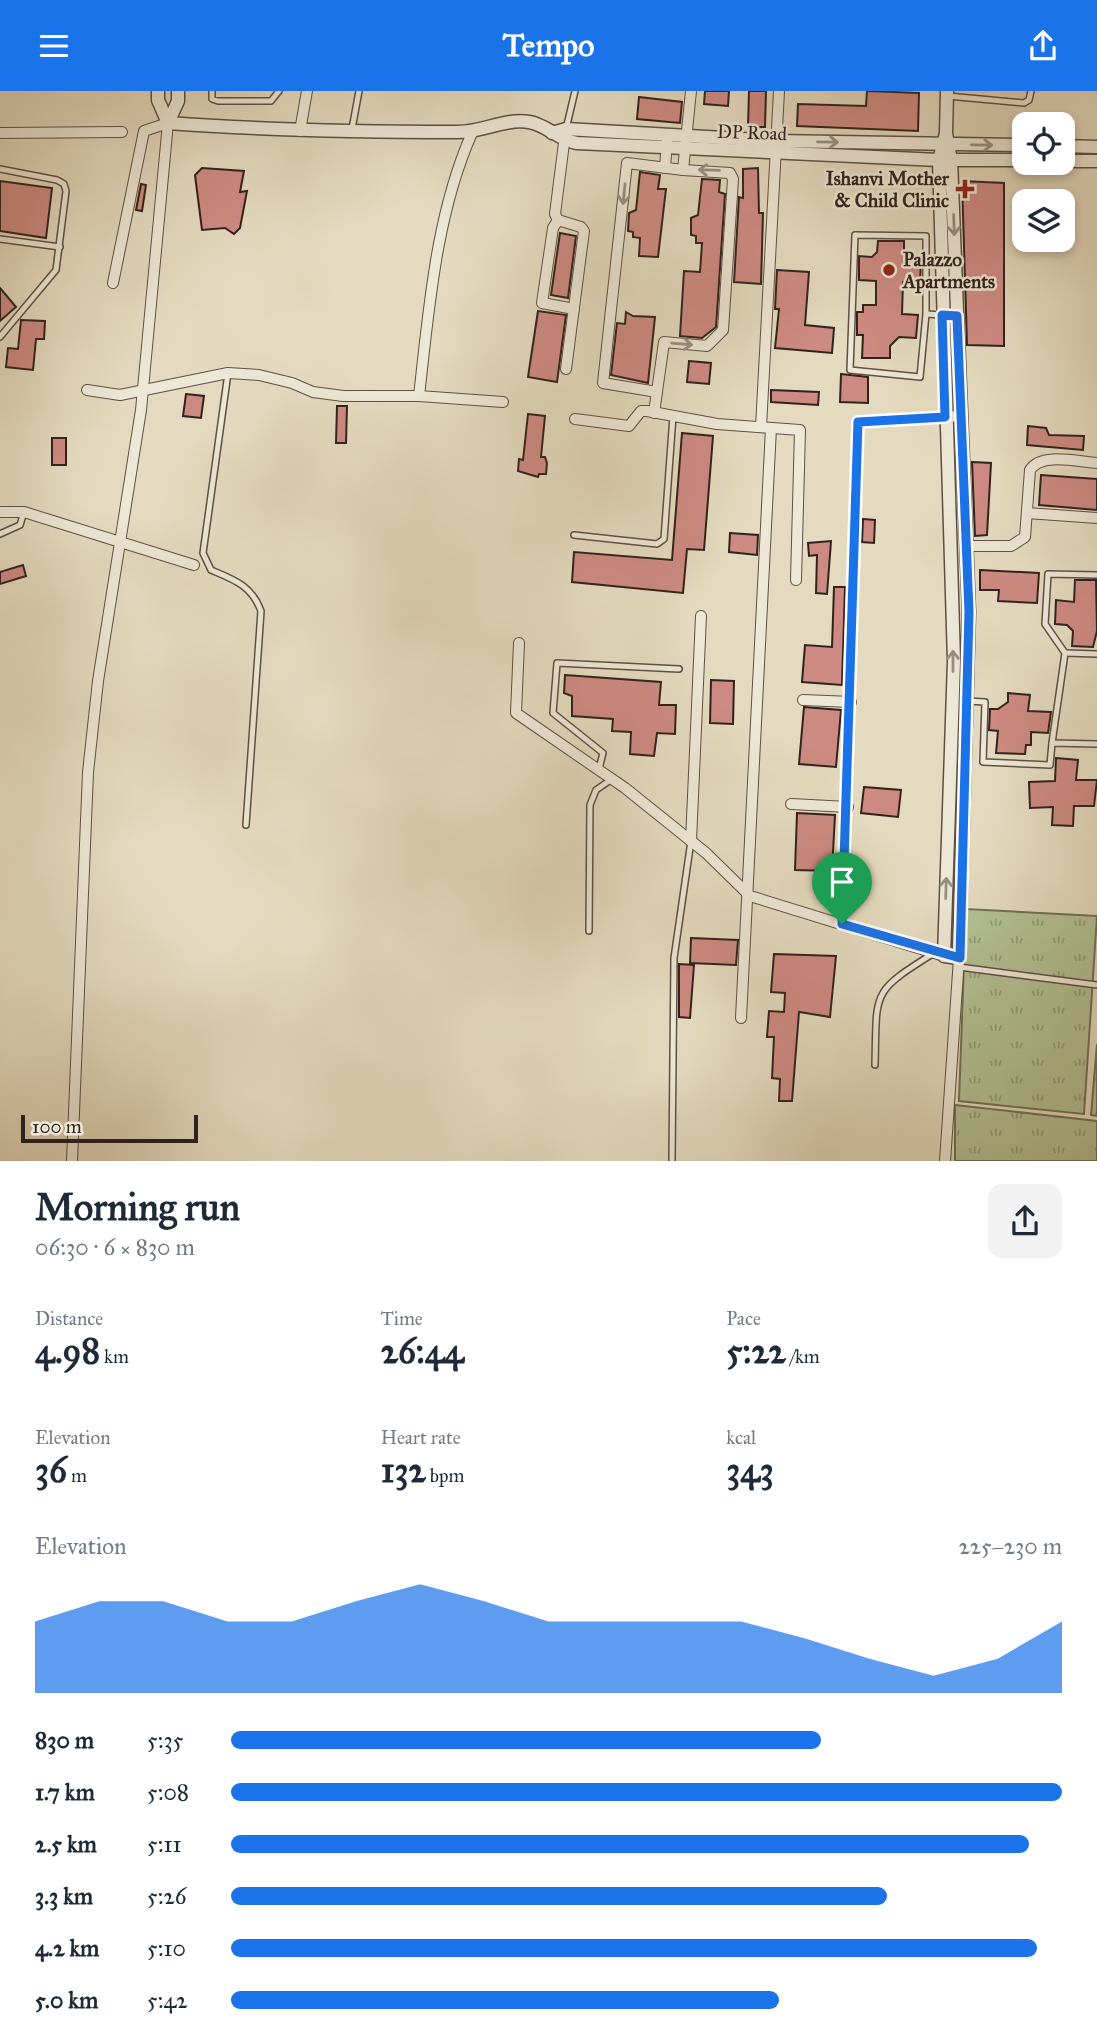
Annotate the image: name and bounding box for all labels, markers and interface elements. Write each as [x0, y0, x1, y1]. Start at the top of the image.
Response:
text: Tempo [503, 26, 594, 65]
icon: menu [35, 27, 73, 65]
icon: share [1024, 27, 1062, 65]
map controls [1012, 112, 1075, 252]
button: locate [1012, 112, 1075, 175]
street label: DP Road [716, 120, 788, 145]
one-way arrow [816, 135, 839, 149]
one-way arrow [971, 138, 994, 151]
one-way arrow [697, 164, 720, 177]
place label: Ishanvi Mother & Child Clinic [826, 167, 950, 212]
marker: Ishanvi Mother & Child Clinic [955, 179, 975, 199]
one-way arrow [617, 182, 630, 205]
button: layers [1012, 189, 1075, 252]
one-way arrow [947, 213, 960, 236]
place label: Palazzo Apartments [901, 248, 995, 294]
marker: Palazzo Apartments [881, 262, 897, 278]
one-way arrow [670, 338, 693, 351]
one-way arrow [946, 649, 960, 672]
pin [812, 852, 872, 924]
icon: arrive [823, 863, 861, 901]
one-way arrow [939, 877, 953, 900]
scale bar [21, 1112, 198, 1144]
text: 100 m [32, 1115, 82, 1138]
text: Morning run [35, 1184, 240, 1230]
button: share [988, 1184, 1062, 1258]
text: 06:30 · 6 × 830 m [35, 1233, 195, 1261]
text: Distance [35, 1307, 103, 1330]
text: Time [381, 1307, 423, 1330]
text: Pace [726, 1307, 761, 1330]
text: 4.98 [35, 1330, 100, 1373]
text: 26:44 [381, 1330, 464, 1373]
text: 5:22 [726, 1330, 786, 1373]
text: km [100, 1345, 129, 1368]
text: /km [786, 1345, 820, 1368]
text: Elevation [35, 1426, 110, 1449]
text: Heart rate [381, 1426, 461, 1449]
text: kcal [726, 1426, 756, 1449]
text: 36 [35, 1449, 67, 1492]
text: 132 [381, 1449, 426, 1492]
text: 343 [726, 1449, 774, 1492]
text: m [67, 1464, 87, 1487]
text: bpm [426, 1464, 464, 1487]
text: Elevation [35, 1532, 126, 1560]
text: 225–230 m [959, 1532, 1062, 1560]
text: 830 m [35, 1726, 94, 1754]
text: 5:35 [147, 1726, 183, 1754]
text: 1.7 km [35, 1778, 95, 1806]
text: 5:08 [147, 1778, 189, 1806]
text: 2.5 km [35, 1830, 97, 1858]
text: 5:11 [147, 1830, 182, 1858]
text: 3.3 km [35, 1882, 93, 1910]
text: 5:26 [147, 1882, 187, 1910]
text: 4.2 km [35, 1934, 99, 1962]
text: 5:10 [147, 1934, 186, 1962]
text: 5.0 km [35, 1986, 98, 2014]
text: 5:42 [147, 1986, 188, 2014]

